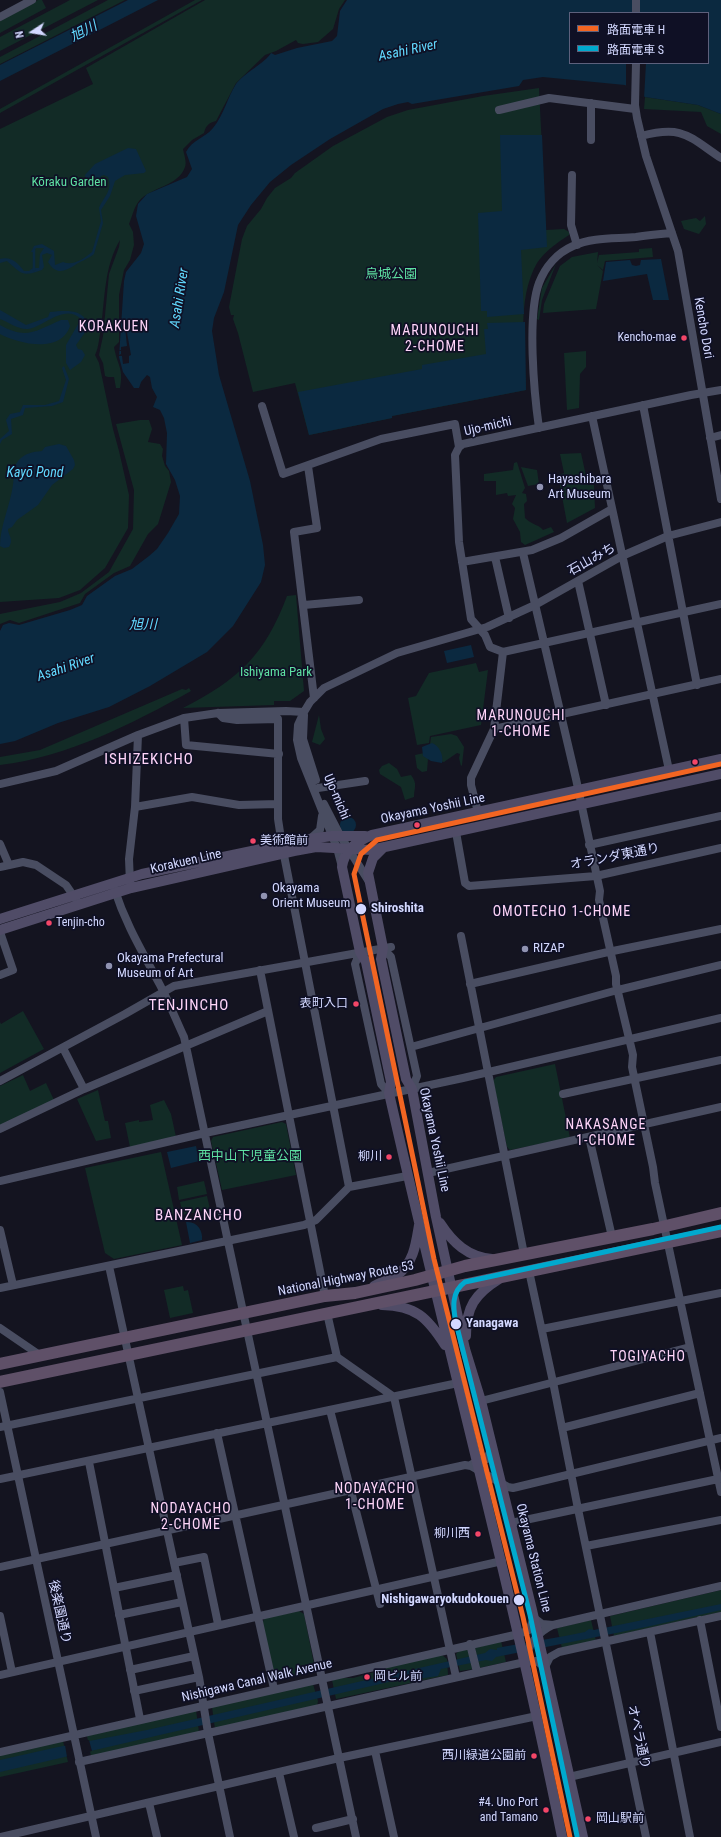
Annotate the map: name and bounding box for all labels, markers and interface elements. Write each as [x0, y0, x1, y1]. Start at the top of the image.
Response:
north arrow [12, 12, 52, 52]
legend [569, 12, 709, 64]
water label: 旭川 [68, 18, 100, 46]
text: 路面電車 H [607, 23, 665, 37]
text: N [13, 30, 27, 39]
water label: Asahi River [377, 37, 439, 65]
text: 路面電車 S [607, 43, 664, 57]
park label: Kōraku Garden [31, 175, 107, 191]
water label: Asahi River [167, 267, 193, 329]
park label: 烏城公園 [365, 267, 417, 283]
street label: Kencho Dori [690, 296, 716, 360]
district label: KORAKUEN [79, 319, 149, 335]
district label: MARUNOUCHI 2-CHOME [390, 323, 480, 356]
place label: Kencho-mae [617, 331, 676, 345]
marker: Kencho-mae [679, 333, 689, 343]
street label: Ujo-michi [463, 414, 513, 440]
water label: Kayō Pond [7, 465, 63, 481]
place label: Hayashibara Art Museum [548, 472, 612, 503]
marker: Hayashibara Art Museum [535, 482, 545, 492]
street label: 石山みち [565, 541, 619, 579]
water label: 旭川 [129, 617, 157, 633]
water label: Asahi River [35, 650, 97, 686]
park label: Ishiyama Park [240, 665, 312, 681]
district label: MARUNOUCHI 1-CHOME [476, 708, 566, 740]
district label: ISHIZEKICHO [104, 751, 194, 769]
unlabelled marker [690, 757, 700, 767]
street label: Ujo-michi [319, 772, 353, 822]
street label: Okayama Yoshii Line [380, 790, 486, 828]
unlabelled marker [412, 820, 422, 830]
place label: 美術館前 [260, 834, 308, 848]
marker: 美術館前 [248, 836, 258, 846]
street label: オランダ東通り [569, 841, 661, 873]
street label: Korakuen Line [149, 846, 223, 878]
place label: Okayama Orient Museum [272, 881, 350, 912]
marker: Okayama Orient Museum [259, 891, 269, 901]
place label: Shiroshita [371, 901, 424, 917]
marker: Shiroshita [354, 902, 368, 916]
district label: OMOTECHO 1-CHOME [493, 904, 631, 920]
place label: Tenjin-cho [56, 916, 105, 930]
marker: Tenjin-cho [44, 918, 54, 928]
place label: RIZAP [533, 941, 565, 957]
marker: RIZAP [520, 944, 530, 954]
place label: Okayama Prefectural Museum of Art [117, 951, 224, 982]
marker: Okayama Prefectural Museum of Art [104, 961, 114, 971]
district label: TENJINCHO [149, 997, 229, 1015]
place label: 表町入口 [300, 997, 348, 1011]
marker: 表町入口 [351, 999, 361, 1009]
street label: Okayama Yoshii Line [415, 1087, 453, 1193]
district label: NAKASANGE 1-CHOME [566, 1117, 646, 1150]
park label: 西中山下児童公園 [198, 1149, 302, 1165]
place label: 柳川 [358, 1150, 382, 1164]
marker: 柳川 [384, 1152, 394, 1162]
district label: BANZANCHO [155, 1207, 243, 1225]
street label: National Highway Route 53 [277, 1258, 415, 1300]
place label: Yanagawa [466, 1316, 518, 1332]
marker: Yanagawa [449, 1317, 463, 1331]
district label: TOGIYACHO [610, 1349, 686, 1365]
district label: NODAYACHO 1-CHOME [334, 1481, 416, 1514]
district label: NODAYACHO 2-CHOME [150, 1501, 232, 1534]
street label: Okayama Station Line [512, 1502, 554, 1614]
place label: 柳川西 [434, 1527, 470, 1541]
marker: 柳川西 [473, 1529, 483, 1539]
street label: 後楽園通り [45, 1579, 73, 1645]
place label: Nishigawaryokudokouen [381, 1592, 509, 1608]
marker: Nishigawaryokudokouen [512, 1593, 526, 1607]
street label: Nishigawa Canal Walk Avenue [180, 1656, 334, 1706]
place label: 岡ビル前 [374, 1670, 422, 1684]
marker: 岡ビル前 [362, 1672, 372, 1682]
street label: オペラ通り [624, 1704, 652, 1770]
place label: 西川緑道公園前 [442, 1749, 526, 1763]
marker: 西川緑道公園前 [529, 1751, 539, 1761]
place label: #4. Uno Port and Tamano [478, 1796, 538, 1824]
marker: #4. Uno Port and Tamano [541, 1805, 551, 1815]
place label: 岡山駅前 [596, 1812, 644, 1826]
marker: 岡山駅前 [583, 1814, 593, 1824]

